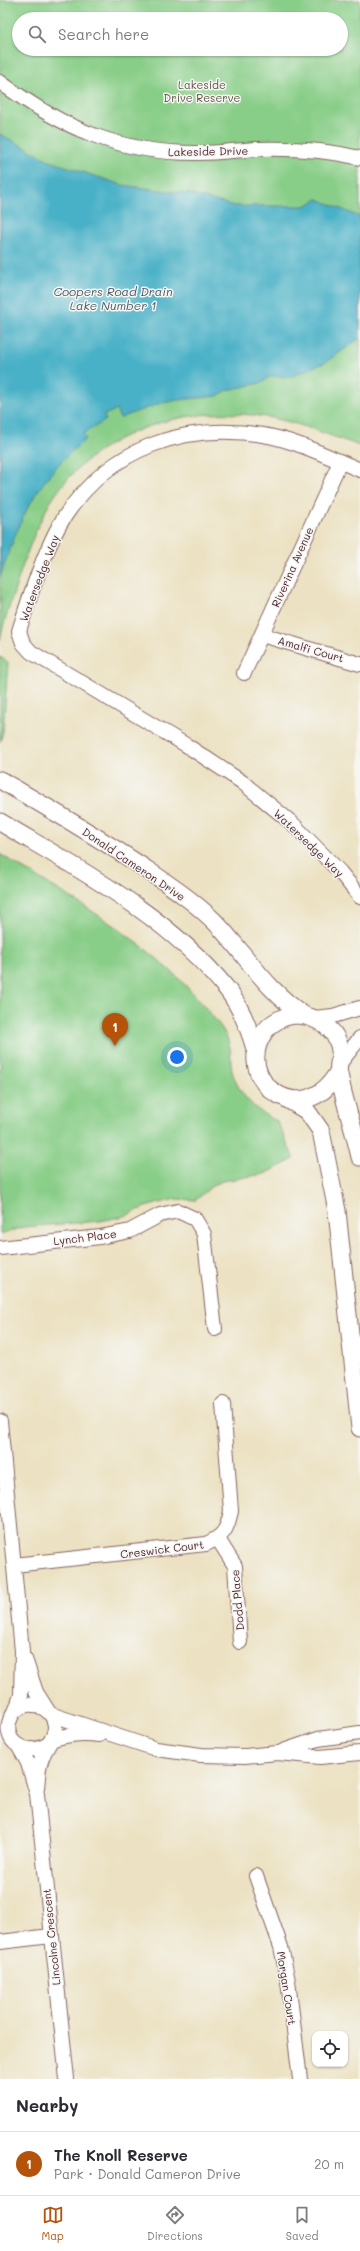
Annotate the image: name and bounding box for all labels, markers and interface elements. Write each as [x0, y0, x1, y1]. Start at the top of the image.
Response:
search box [12, 12, 348, 56]
icon: search [26, 23, 48, 45]
text: Search here [58, 24, 149, 44]
park label: Lakeside Drive Reserve [164, 77, 241, 105]
street label: Lakeside Drive [168, 143, 248, 159]
water label: Coopers Road Drain Lake Number 1 [53, 283, 173, 313]
street label: Riverina Avenue [268, 524, 317, 610]
street label: Watersedge Way [16, 532, 63, 624]
street label: Amalfi Court [276, 632, 346, 666]
street label: Watersedge Way [271, 806, 347, 880]
street label: Donald Cameron Drive [80, 824, 189, 904]
pin: 1 [102, 1013, 128, 1046]
your location [167, 1047, 187, 1067]
street label: Lynch Place [53, 1226, 118, 1248]
street label: Creswick Court [119, 1536, 205, 1562]
street label: Dodd Place [227, 1569, 247, 1631]
street label: Lincolne Crescent [38, 1888, 64, 1986]
street label: Morgan Court [274, 1950, 300, 2026]
map controls [312, 2031, 348, 2067]
button: locate [312, 2031, 348, 2067]
text: Nearby [16, 2094, 78, 2116]
text: The Knoll Reserve [54, 2145, 188, 2165]
text: 1 [26, 2155, 32, 2172]
text: 20 m [314, 2155, 344, 2172]
text: Park · Donald Cameron Drive [54, 2165, 241, 2182]
tab: Map [42, 2204, 64, 2243]
tab: Directions [147, 2204, 203, 2243]
tab: Saved [286, 2204, 318, 2243]

